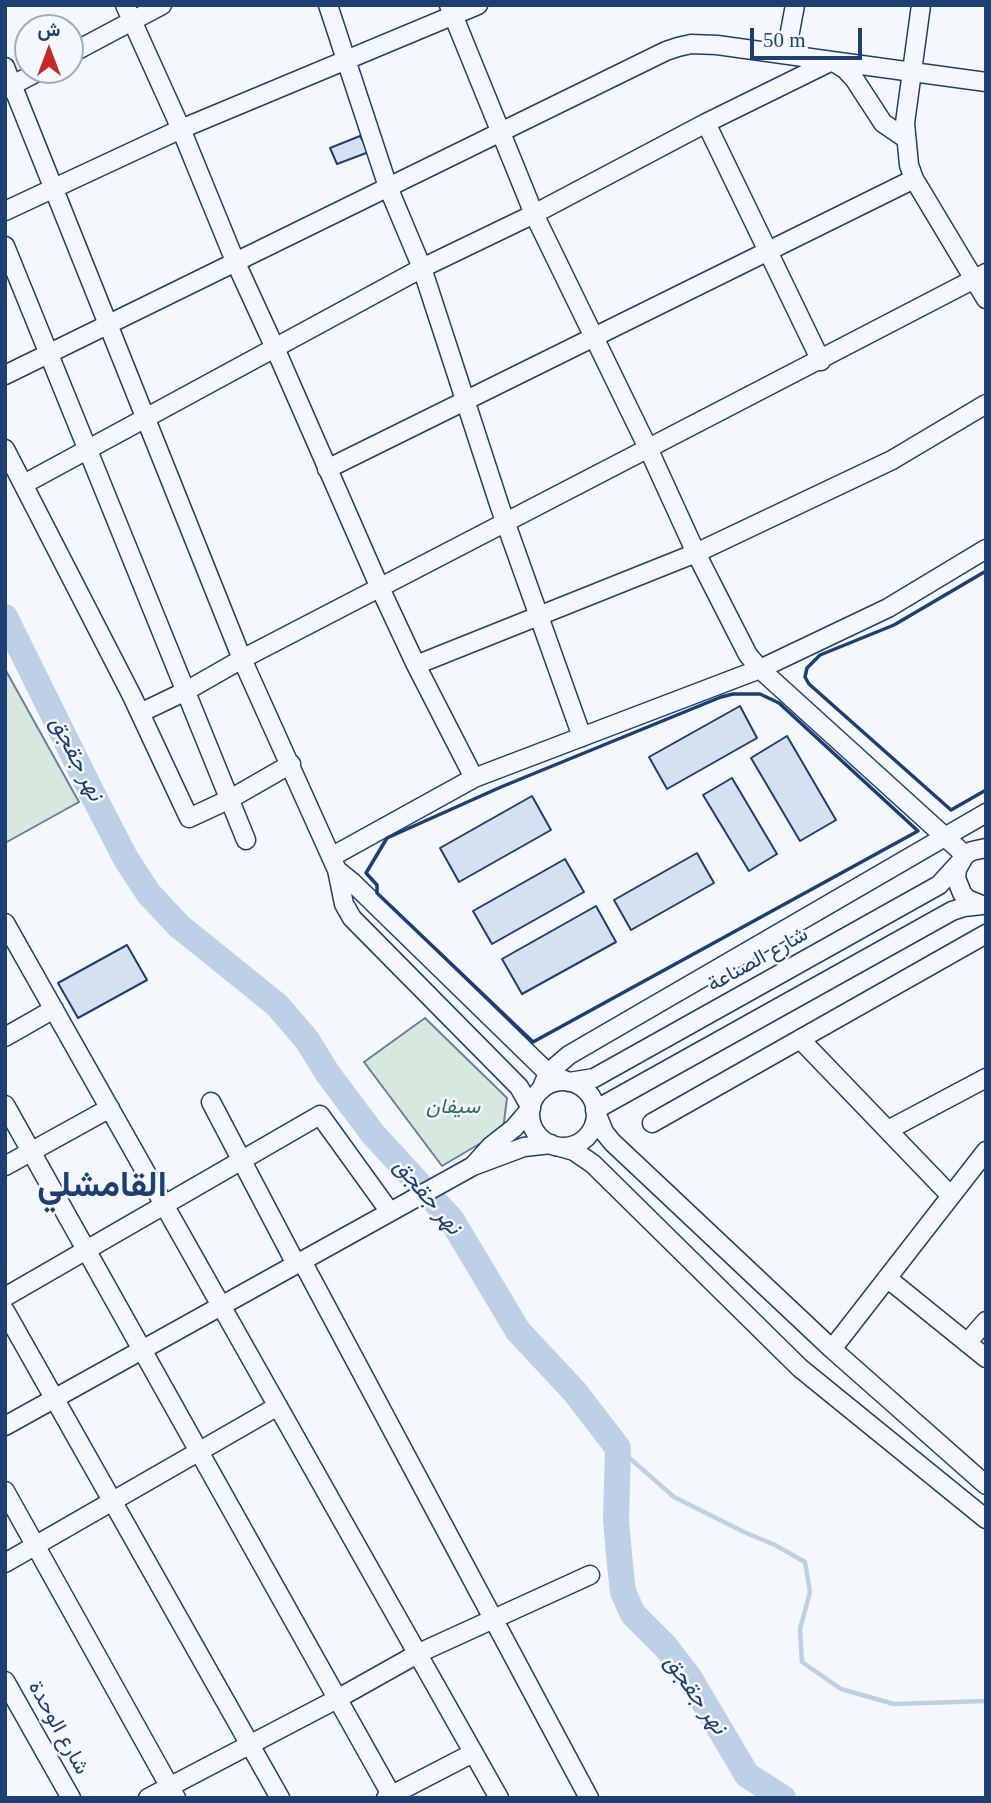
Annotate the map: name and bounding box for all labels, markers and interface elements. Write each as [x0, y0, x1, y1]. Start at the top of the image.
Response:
north arrow [14, 14, 84, 84]
scale bar [753, 14, 865, 58]
text: ش [38, 19, 60, 40]
text: 50 m [763, 28, 806, 52]
water label: نهر جقجق [43, 712, 109, 806]
street label: شارع الصناعة [703, 922, 813, 998]
park label: سيفان [426, 1094, 480, 1120]
water label: نهر جقجق [387, 1153, 467, 1241]
district label: القامشلي [37, 1166, 167, 1208]
water label: نهر جقجق [658, 1650, 732, 1740]
street label: شارع الوحدة [22, 1677, 94, 1779]

